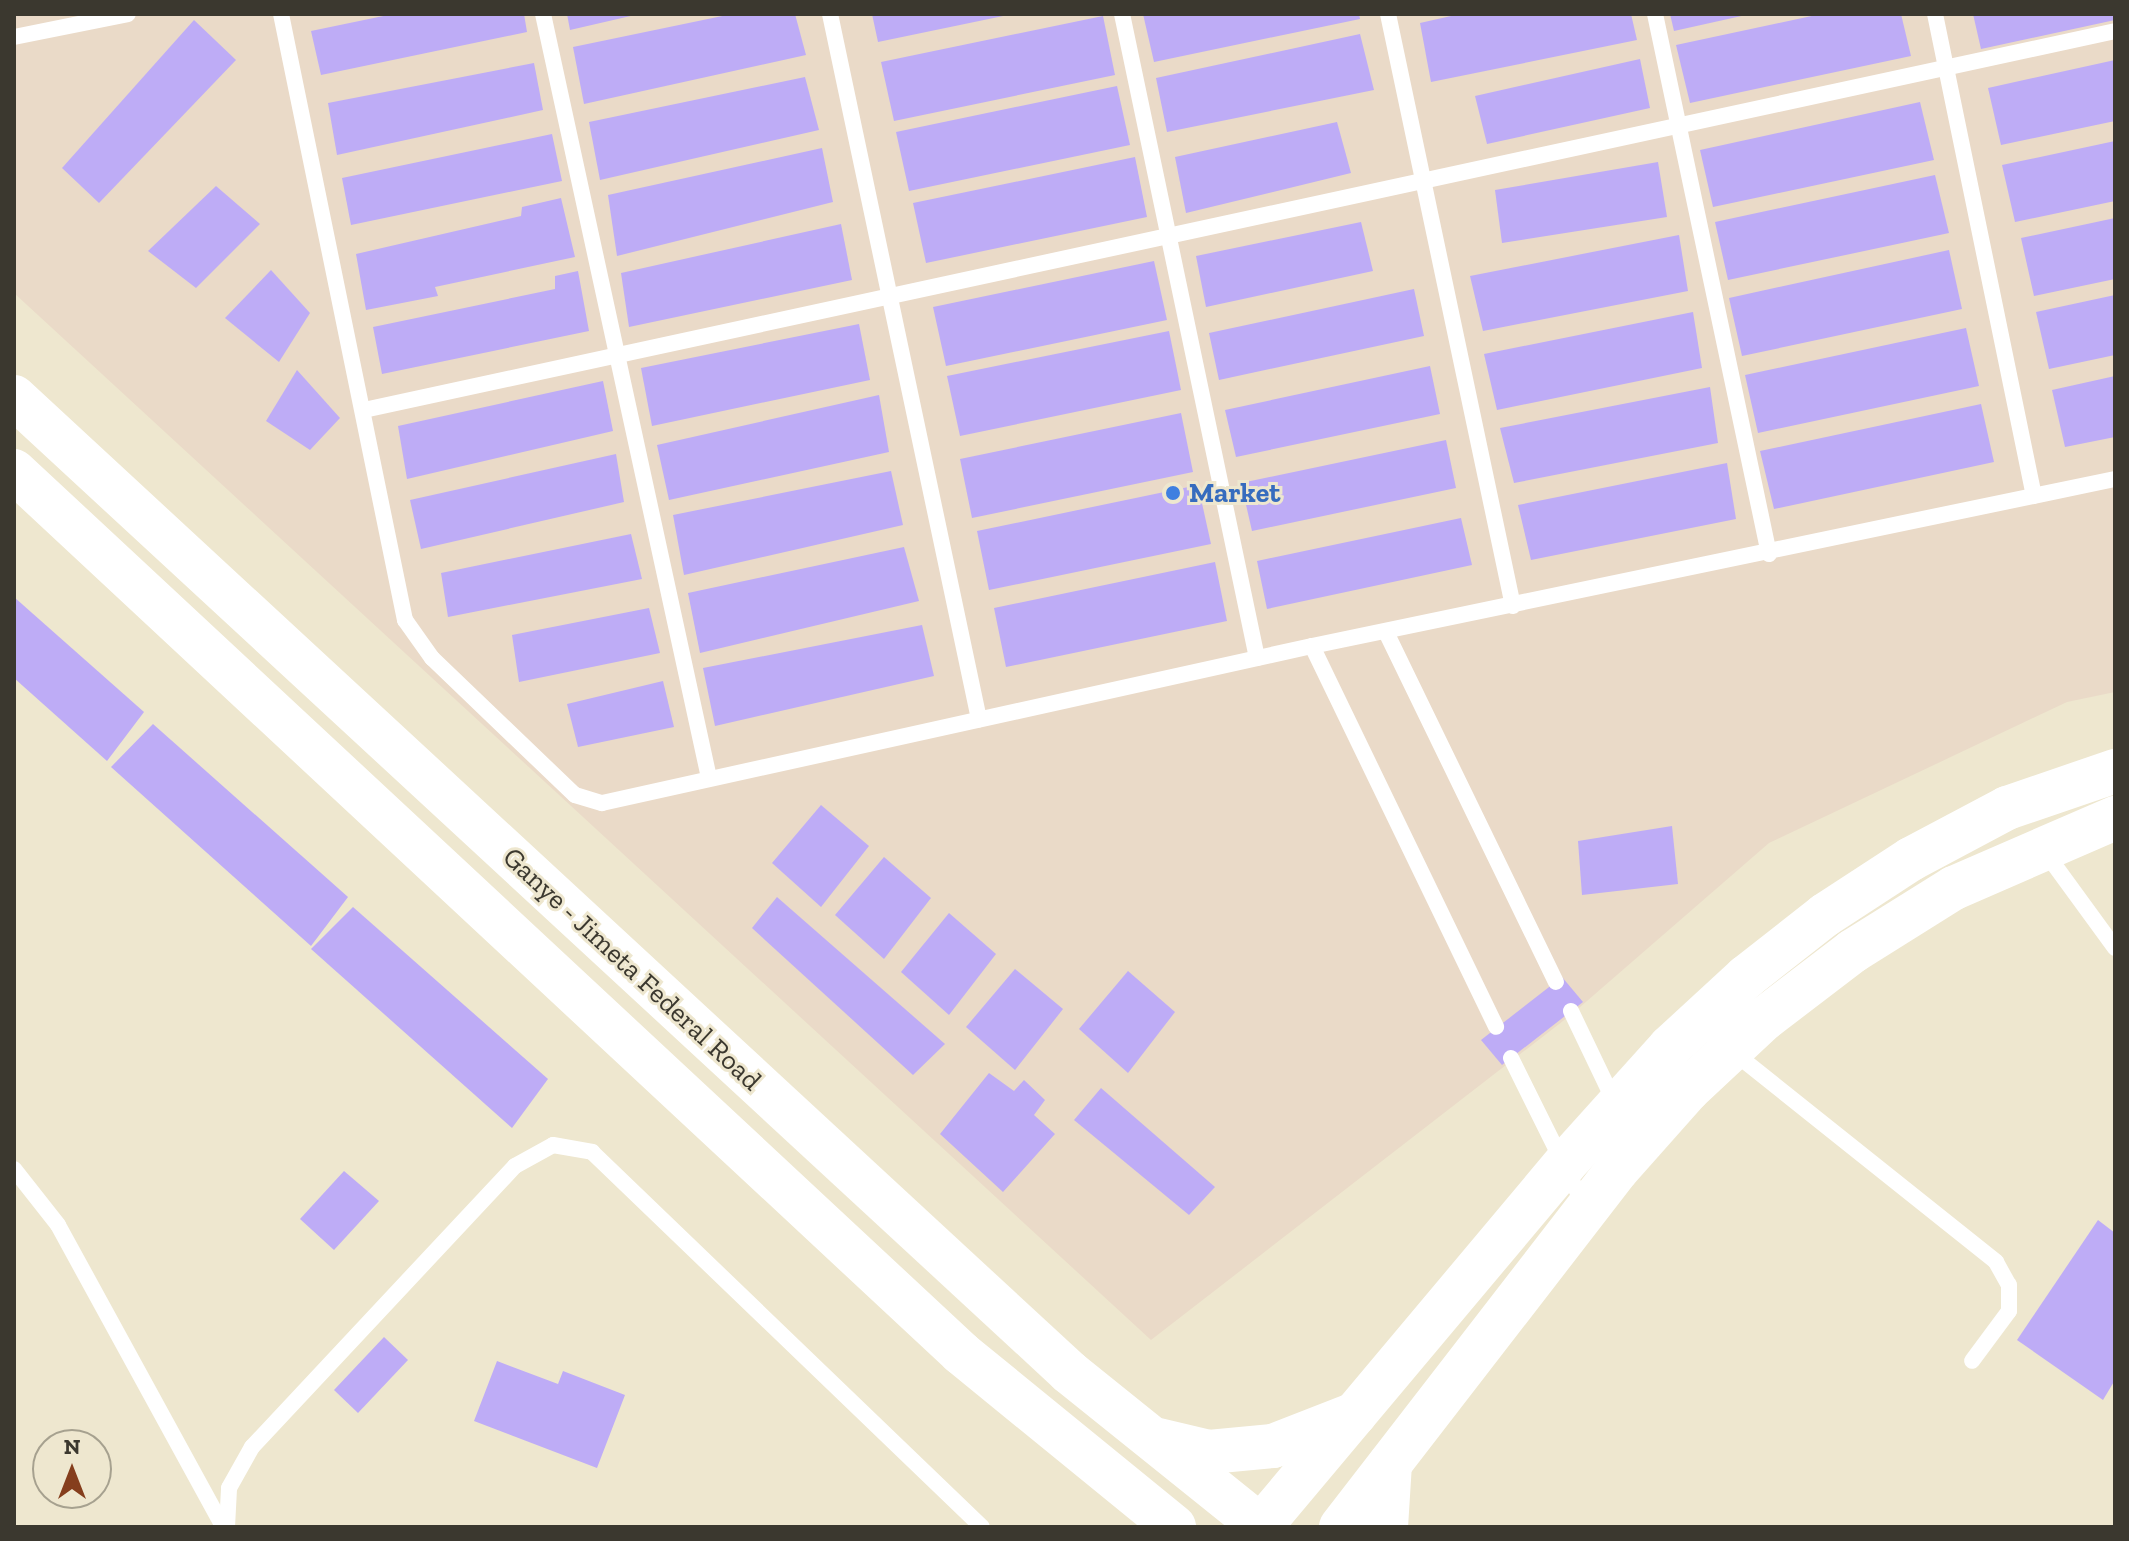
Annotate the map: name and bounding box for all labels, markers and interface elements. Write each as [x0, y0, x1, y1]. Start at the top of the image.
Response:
place label: Market [1189, 476, 1280, 510]
marker: Market [1164, 484, 1182, 502]
street label: Ganye - Jimeta Federal Road [496, 840, 768, 1098]
north arrow [32, 1429, 112, 1509]
text: N [64, 1433, 80, 1460]

